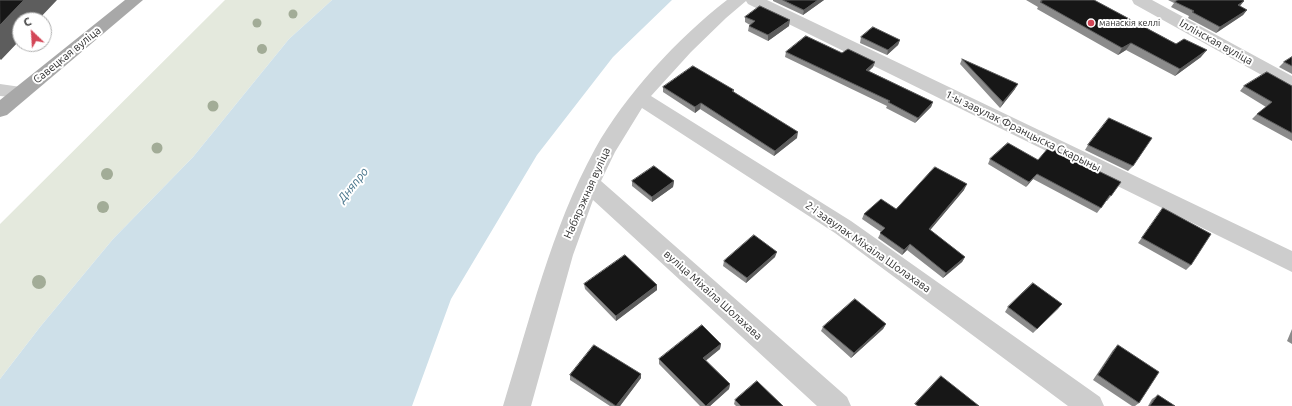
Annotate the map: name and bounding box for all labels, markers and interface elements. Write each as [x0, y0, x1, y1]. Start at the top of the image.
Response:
north arrow [12, 12, 52, 52]
text: С [22, 15, 33, 29]
street label: Іллінская вуліца [1177, 16, 1255, 68]
marker: манаскія келлі [1086, 18, 1096, 28]
place label: манаскія келлі [1099, 18, 1160, 28]
street label: Савецкая вуліца [31, 24, 103, 86]
street label: 1-ы завулак Францыска Скарыны [943, 88, 1103, 174]
street label: Набярэжная вуліца [561, 145, 613, 241]
water label: Дняпро [335, 165, 371, 205]
street label: 2-і завулак Міхаіла Шолахава [803, 199, 933, 295]
street label: вуліца Міхаіла Шолахава [661, 247, 765, 343]

